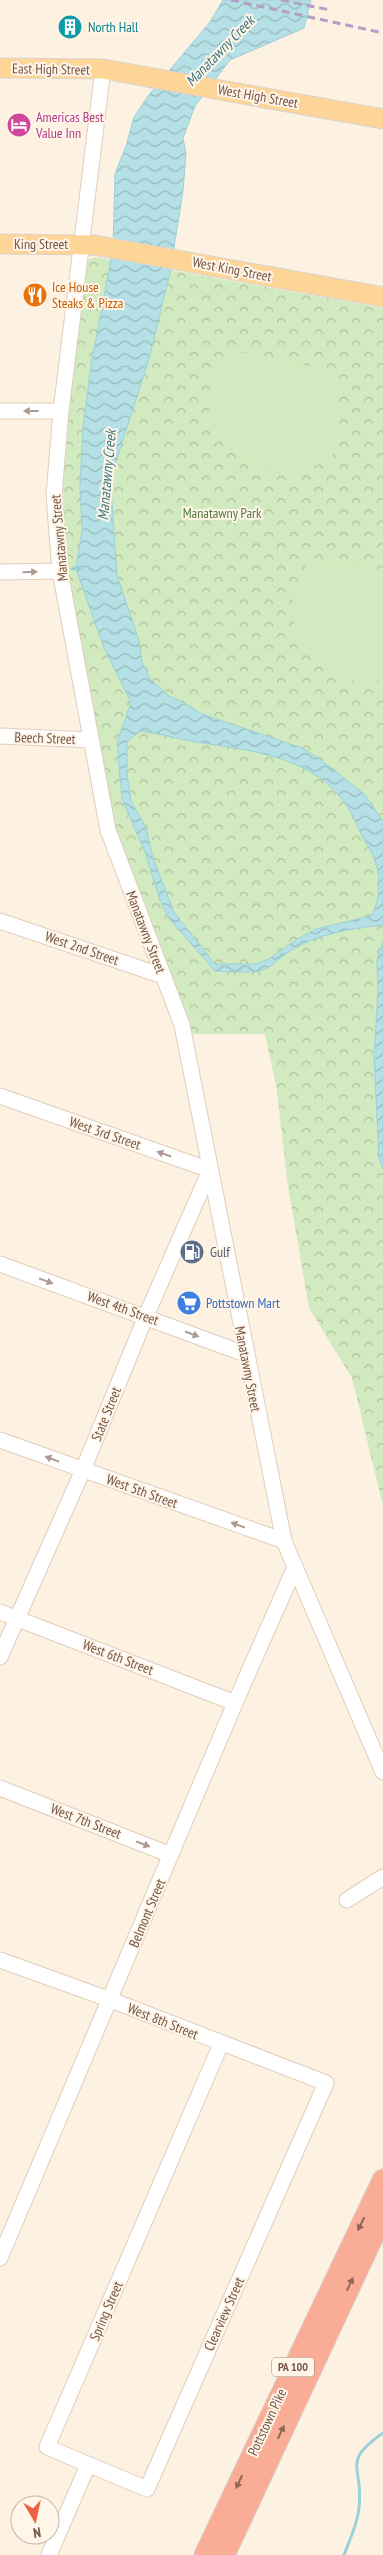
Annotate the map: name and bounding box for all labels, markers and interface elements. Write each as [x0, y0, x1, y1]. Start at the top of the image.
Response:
water label: Manatawny Creek [181, 10, 260, 90]
building icon: North Hall [57, 14, 83, 40]
place label: North Hall [88, 18, 139, 36]
street label: East High Street [12, 59, 90, 79]
street label: West High Street [217, 80, 300, 112]
place label: Americas Best Value Inn [35, 108, 104, 142]
hotel icon: Americas Best Value Inn [6, 112, 32, 138]
street label: King Street [14, 235, 68, 253]
street label: West King Street [191, 253, 273, 286]
place label: Ice House Steaks & Pizza [52, 278, 123, 312]
restaurant icon: Ice House Steaks & Pizza [22, 282, 48, 308]
one-way arrow [22, 407, 38, 415]
water label: Manatawny Creek [93, 427, 120, 521]
street label: Manatawny Street [46, 494, 72, 582]
park label: Manatawny Park [183, 504, 262, 522]
one-way arrow [22, 568, 38, 576]
street label: Beech Street [14, 728, 76, 748]
street label: Manatawny Street [122, 888, 170, 976]
street label: West 2nd Street [43, 927, 121, 969]
street label: West 3rd Street [67, 1112, 143, 1154]
one-way arrow [156, 1150, 171, 1158]
fuel station icon: Gulf [179, 1239, 205, 1265]
place label: Gulf [210, 1243, 230, 1261]
one-way arrow [39, 1277, 54, 1285]
street label: West 4th Street [85, 1287, 161, 1329]
supermarket icon: Pottstown Mart [176, 1290, 202, 1316]
place label: Pottstown Mart [206, 1294, 280, 1312]
street label: Manatawny Street [231, 1325, 265, 1414]
one-way arrow [184, 1330, 199, 1338]
street label: State Street [87, 1384, 125, 1444]
one-way arrow [44, 1454, 59, 1462]
street label: West 5th Street [104, 1470, 180, 1512]
one-way arrow [230, 1521, 245, 1528]
street label: West 6th Street [80, 1635, 156, 1679]
street label: West 7th Street [48, 1799, 124, 1843]
one-way arrow [136, 1840, 151, 1848]
street label: Belmont Street [125, 1876, 170, 1950]
street label: West 8th Street [125, 1999, 201, 2043]
one-way arrow [357, 2217, 365, 2231]
street label: Clearview Street [200, 2274, 248, 2354]
one-way arrow [346, 2277, 355, 2292]
street label: Spring Street [85, 2278, 127, 2344]
road number: PA 100 [272, 2358, 314, 2376]
street label: Pottstown Pike [244, 2385, 290, 2458]
one-way arrow [278, 2425, 286, 2439]
one-way arrow [235, 2475, 243, 2489]
north arrow [10, 2495, 60, 2545]
text: N [32, 2523, 42, 2542]

